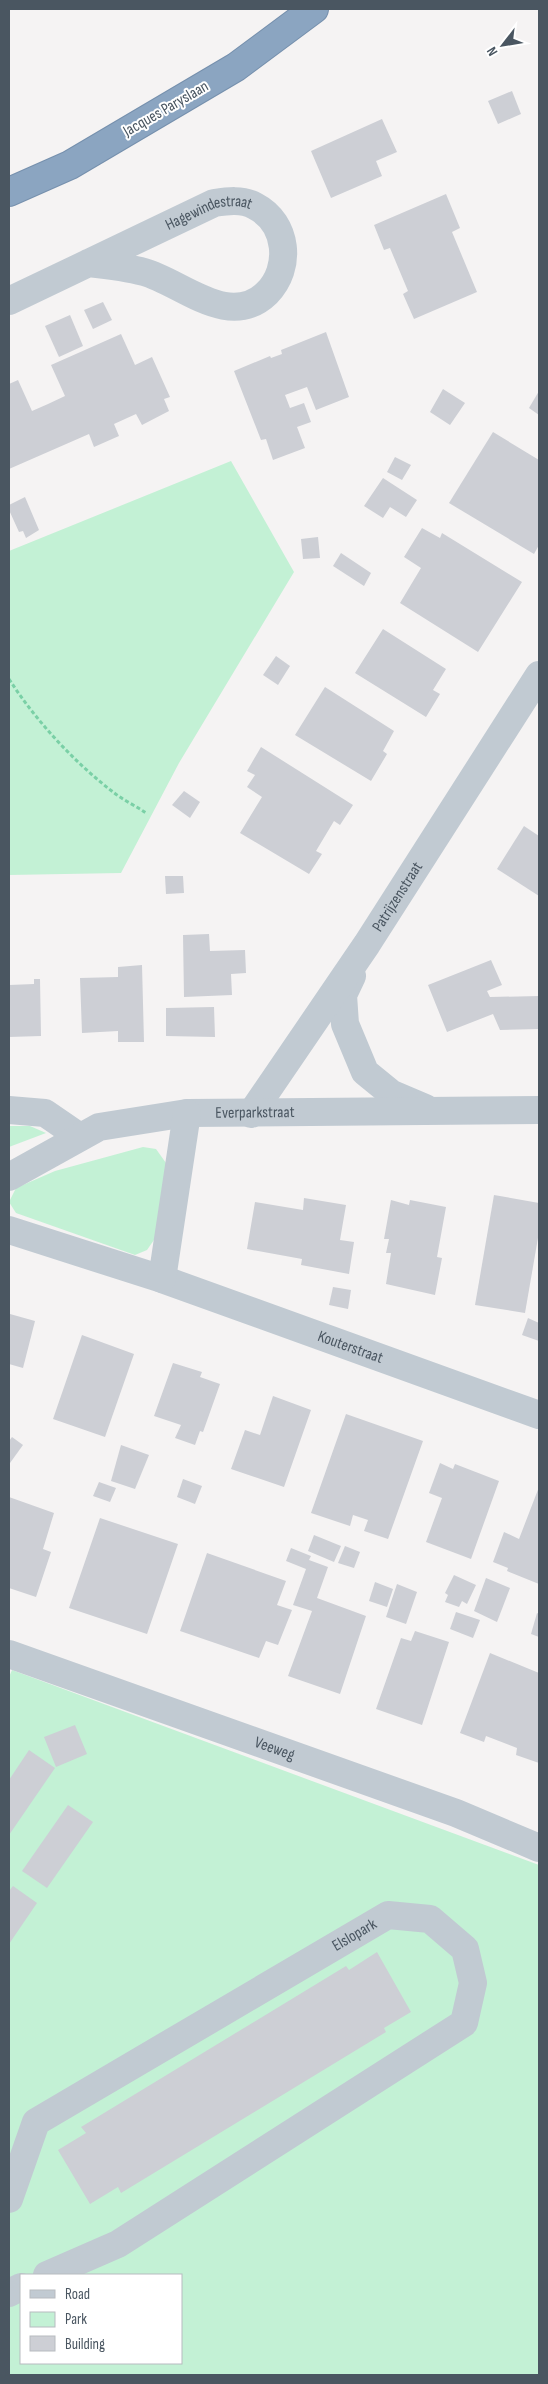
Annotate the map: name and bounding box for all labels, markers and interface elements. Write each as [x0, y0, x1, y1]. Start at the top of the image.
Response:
north arrow [478, 20, 528, 70]
text: N [483, 44, 501, 59]
street label: Jacques Paryslaan [119, 77, 212, 142]
street label: Hagewindestraat [162, 192, 255, 234]
street label: Patrijzenstraat [368, 858, 427, 935]
street label: Everparkstraat [215, 1103, 295, 1122]
street label: Kouterstraat [315, 1326, 386, 1368]
street label: Veeweg [252, 1733, 297, 1764]
street label: Elslopark [329, 1914, 380, 1955]
legend [20, 2274, 182, 2364]
text: Road [65, 2285, 90, 2304]
text: Park [65, 2310, 87, 2329]
text: Building [65, 2335, 105, 2354]

